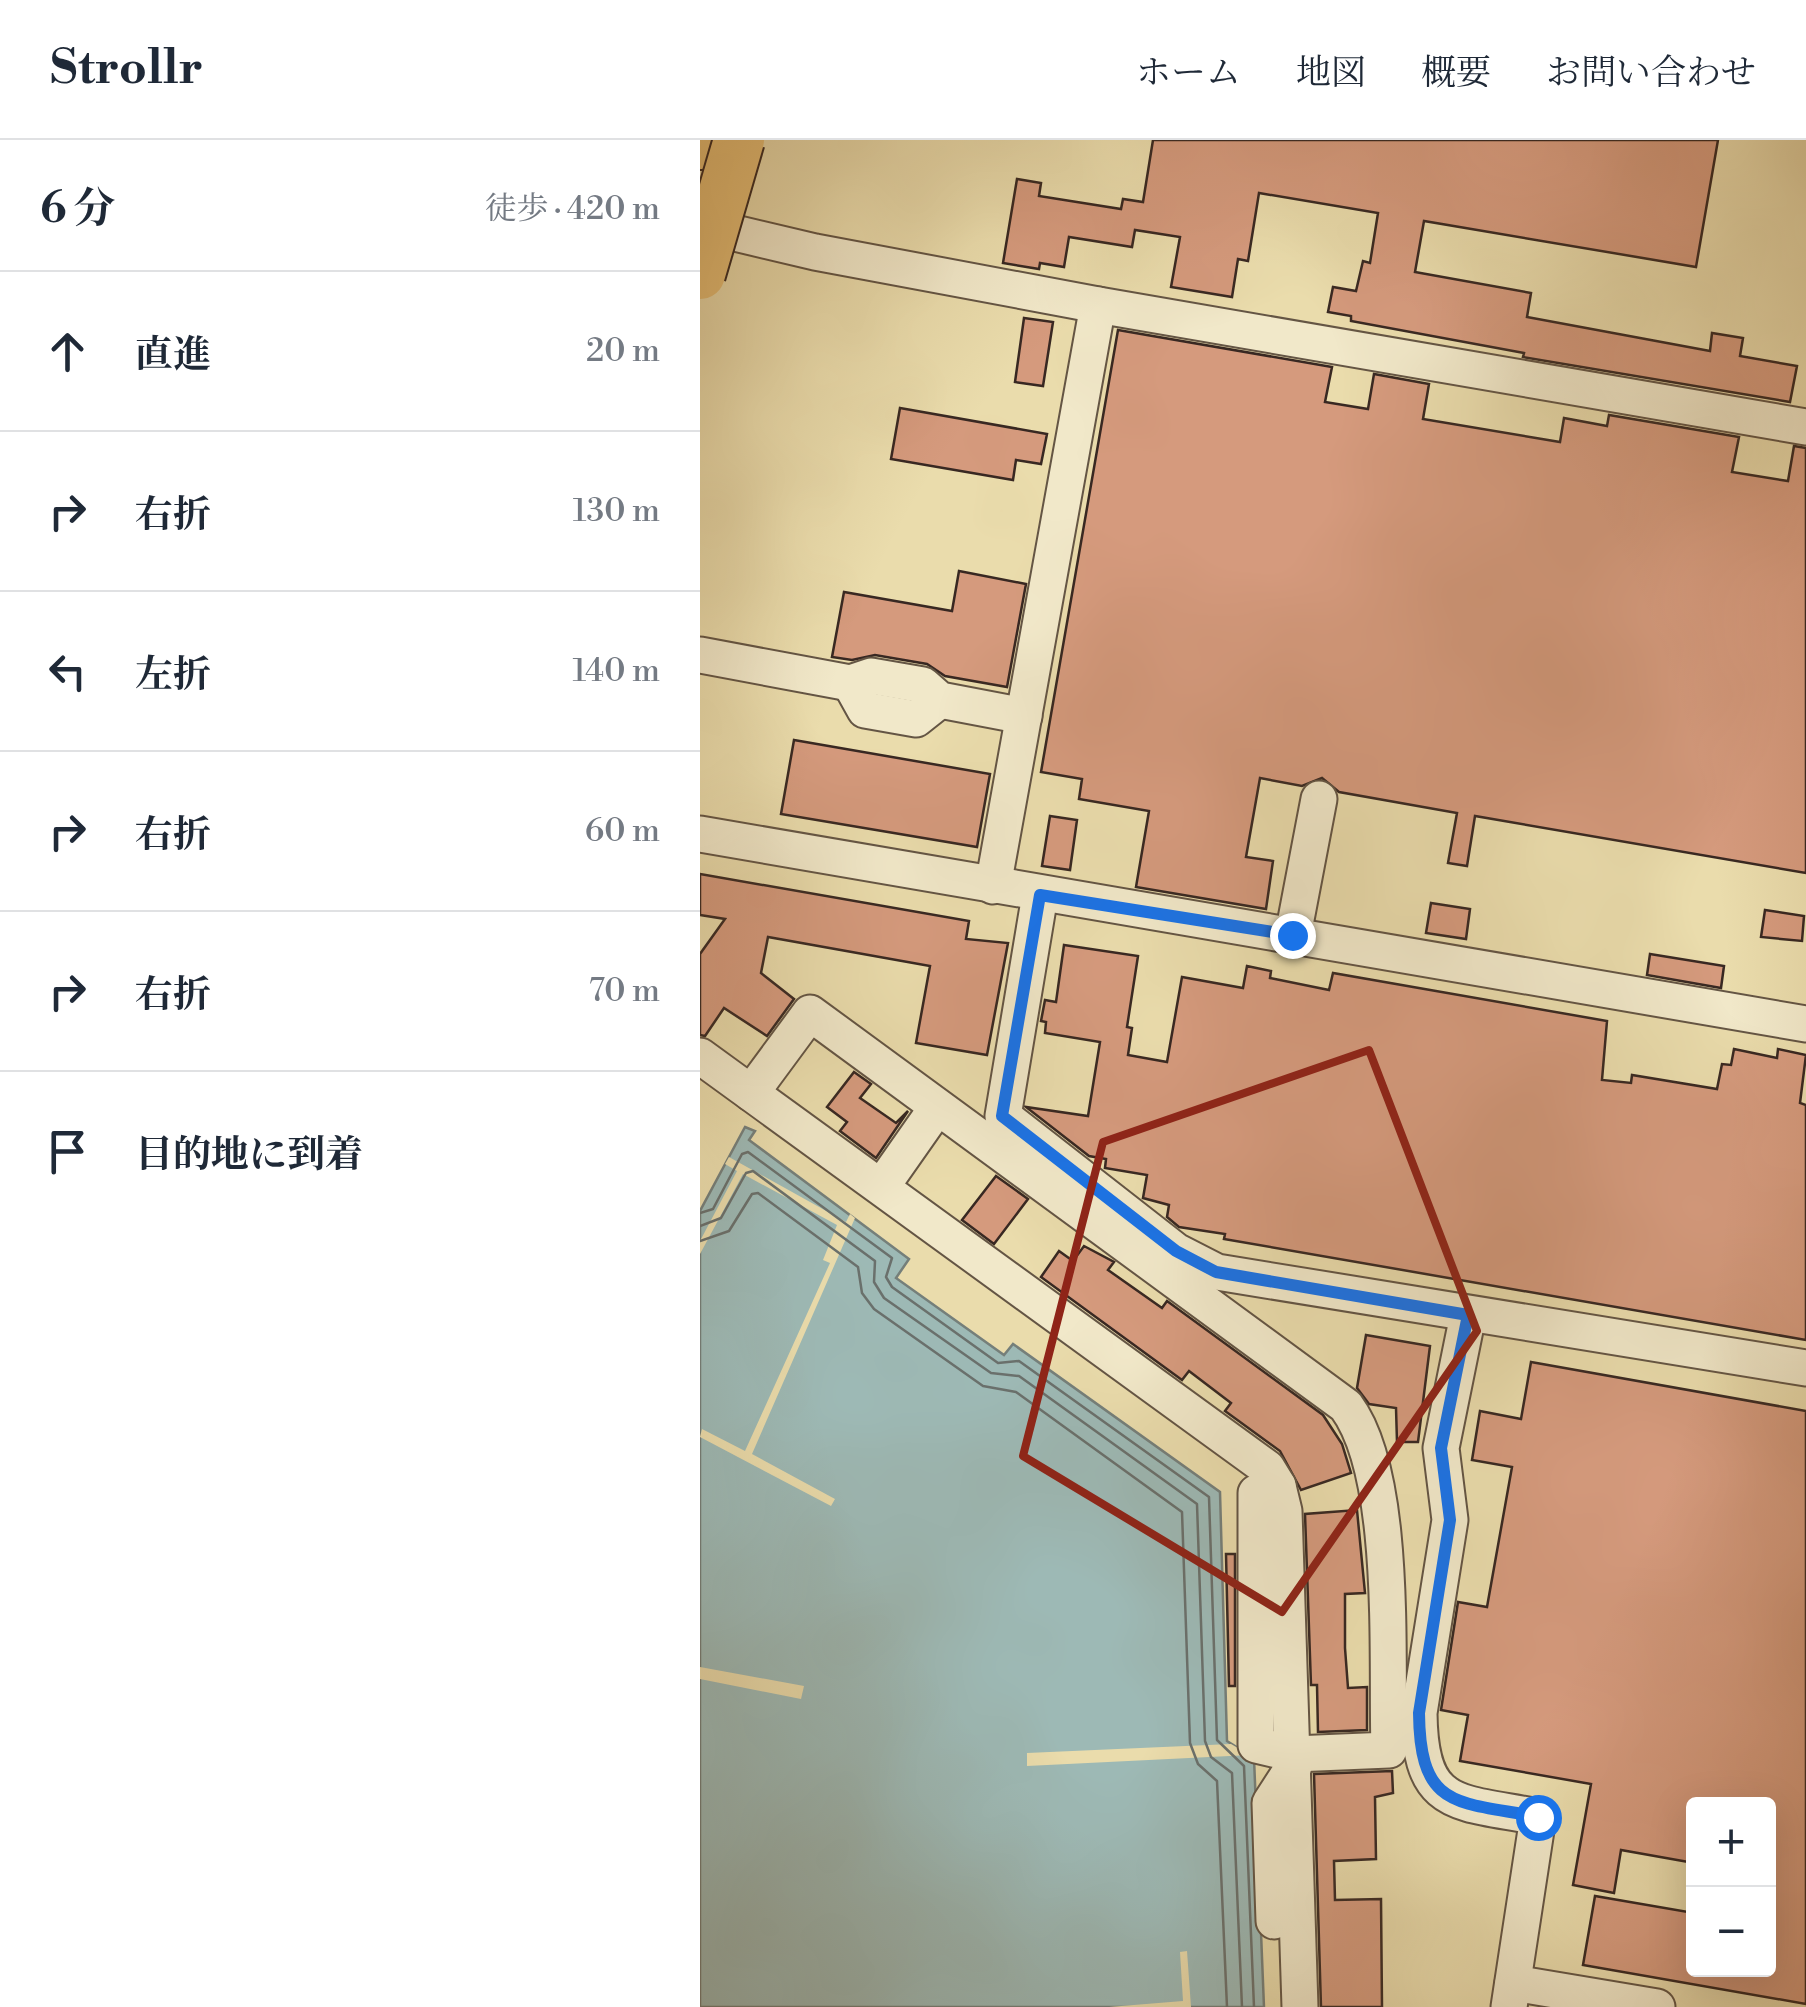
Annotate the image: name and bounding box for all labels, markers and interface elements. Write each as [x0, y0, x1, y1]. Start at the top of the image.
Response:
text: Strollr [50, 39, 203, 99]
text: ホーム [1136, 52, 1241, 95]
text: 地図 [1296, 52, 1366, 95]
text: 概要 [1421, 52, 1491, 95]
text: お問い合わせ [1546, 52, 1756, 95]
text: 6 分 [40, 183, 115, 236]
text: 徒歩 · 420 m [484, 189, 660, 229]
icon: ahead [40, 324, 95, 379]
text: 20 m [586, 331, 660, 371]
text: 直進 [135, 332, 211, 379]
icon: right [40, 484, 95, 539]
text: 130 m [573, 491, 660, 531]
text: 右折 [135, 492, 211, 539]
icon: left [40, 644, 95, 699]
text: 140 m [573, 651, 660, 691]
text: 左折 [135, 652, 211, 699]
icon: right [40, 804, 95, 859]
text: 60 m [585, 811, 660, 851]
text: 右折 [135, 812, 211, 859]
route end [1270, 913, 1316, 959]
icon: right [40, 964, 95, 1019]
text: 70 m [589, 971, 660, 1011]
text: 右折 [135, 972, 211, 1019]
icon: arrive [40, 1124, 95, 1179]
text: 目的地に到着 [135, 1132, 363, 1179]
route start [1516, 1795, 1562, 1841]
map controls [1686, 1797, 1776, 1977]
button: + [1686, 1797, 1776, 1887]
button: − [1686, 1887, 1776, 1977]

